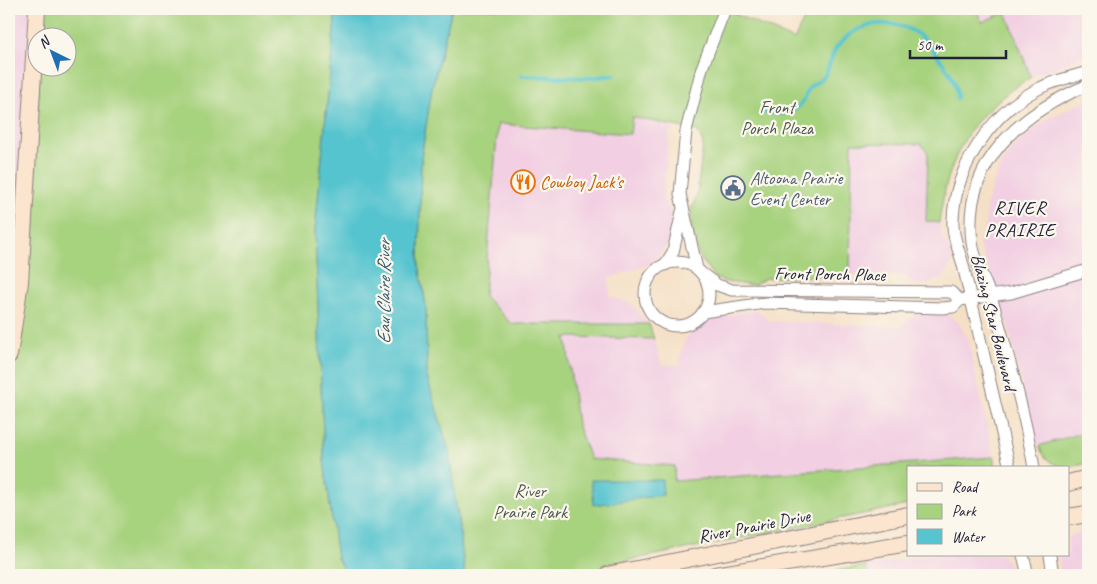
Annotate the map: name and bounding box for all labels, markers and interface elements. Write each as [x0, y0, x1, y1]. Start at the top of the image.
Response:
north arrow [28, 28, 78, 78]
scale bar [910, 28, 1006, 60]
text: N [35, 32, 54, 52]
text: 50 m [917, 36, 944, 55]
park label: Front Porch Plaza [741, 96, 815, 139]
place label: Altoona Prairie Event Center [750, 167, 843, 210]
restaurant icon: Cowboy Jack's [510, 169, 536, 195]
place label: Cowboy Jack's [540, 171, 625, 193]
public building icon: Altoona Prairie Event Center [720, 175, 746, 201]
district label: RIVER PRAIRIE [985, 196, 1057, 242]
water label: Eau Claire River [372, 236, 396, 344]
street label: Blazing Star Boulevard [966, 252, 1022, 395]
street label: Front Porch Place [774, 262, 887, 286]
legend [907, 466, 1070, 556]
text: Road [952, 478, 979, 497]
park label: River Prairie Park [493, 480, 568, 523]
text: Park [952, 502, 977, 521]
street label: River Prairie Drive [696, 504, 813, 548]
text: Water [952, 528, 986, 547]

